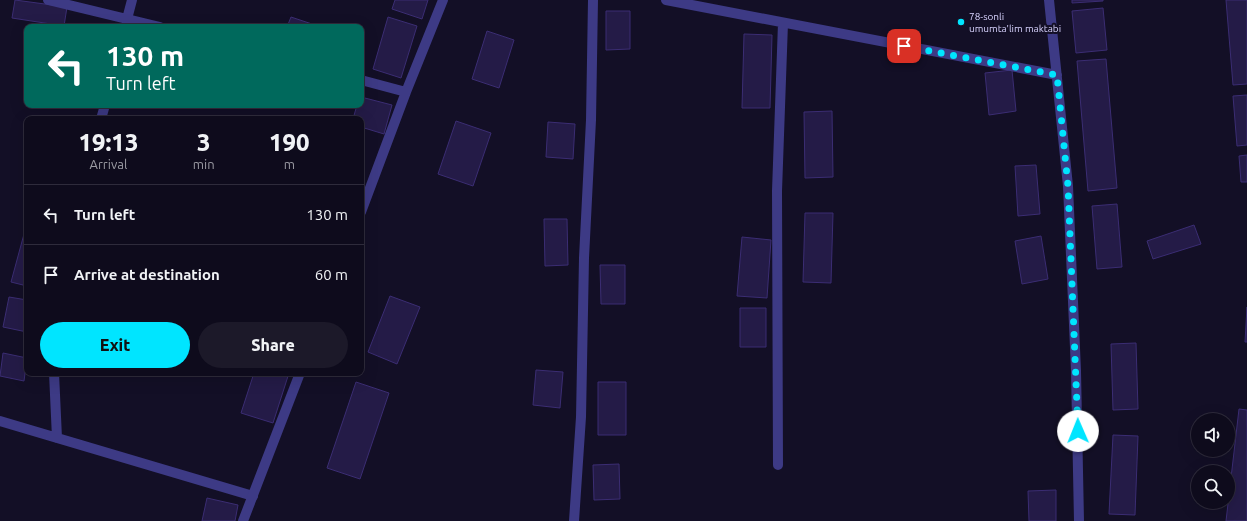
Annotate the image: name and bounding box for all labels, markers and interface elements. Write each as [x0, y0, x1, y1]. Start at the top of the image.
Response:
place label: 78-sonli umumta'lim maktabi [969, 11, 1061, 34]
marker: 78-sonli umumta'lim maktabi [956, 17, 966, 27]
pin [887, 29, 921, 63]
icon: arrive [893, 35, 915, 57]
icon: left [40, 40, 92, 92]
text: 130 m [106, 40, 184, 71]
text: Turn left [106, 73, 176, 93]
text: 19:13 [78, 129, 138, 156]
text: 3 [197, 129, 210, 156]
text: 190 [269, 129, 310, 156]
text: Arrival [89, 157, 127, 171]
text: min [193, 157, 215, 171]
text: m [284, 157, 295, 171]
icon: left [40, 204, 62, 226]
text: Turn left [74, 206, 135, 223]
text: 130 m [306, 206, 348, 223]
icon: arrive [40, 264, 62, 286]
text: Arrive at destination [74, 266, 220, 283]
text: 60 m [315, 266, 348, 283]
button: Exit [40, 322, 190, 368]
button: Share [198, 322, 348, 368]
position arrow [1057, 410, 1099, 452]
map controls [1191, 413, 1235, 509]
button: sound [1191, 413, 1235, 457]
button: search [1191, 465, 1235, 509]

